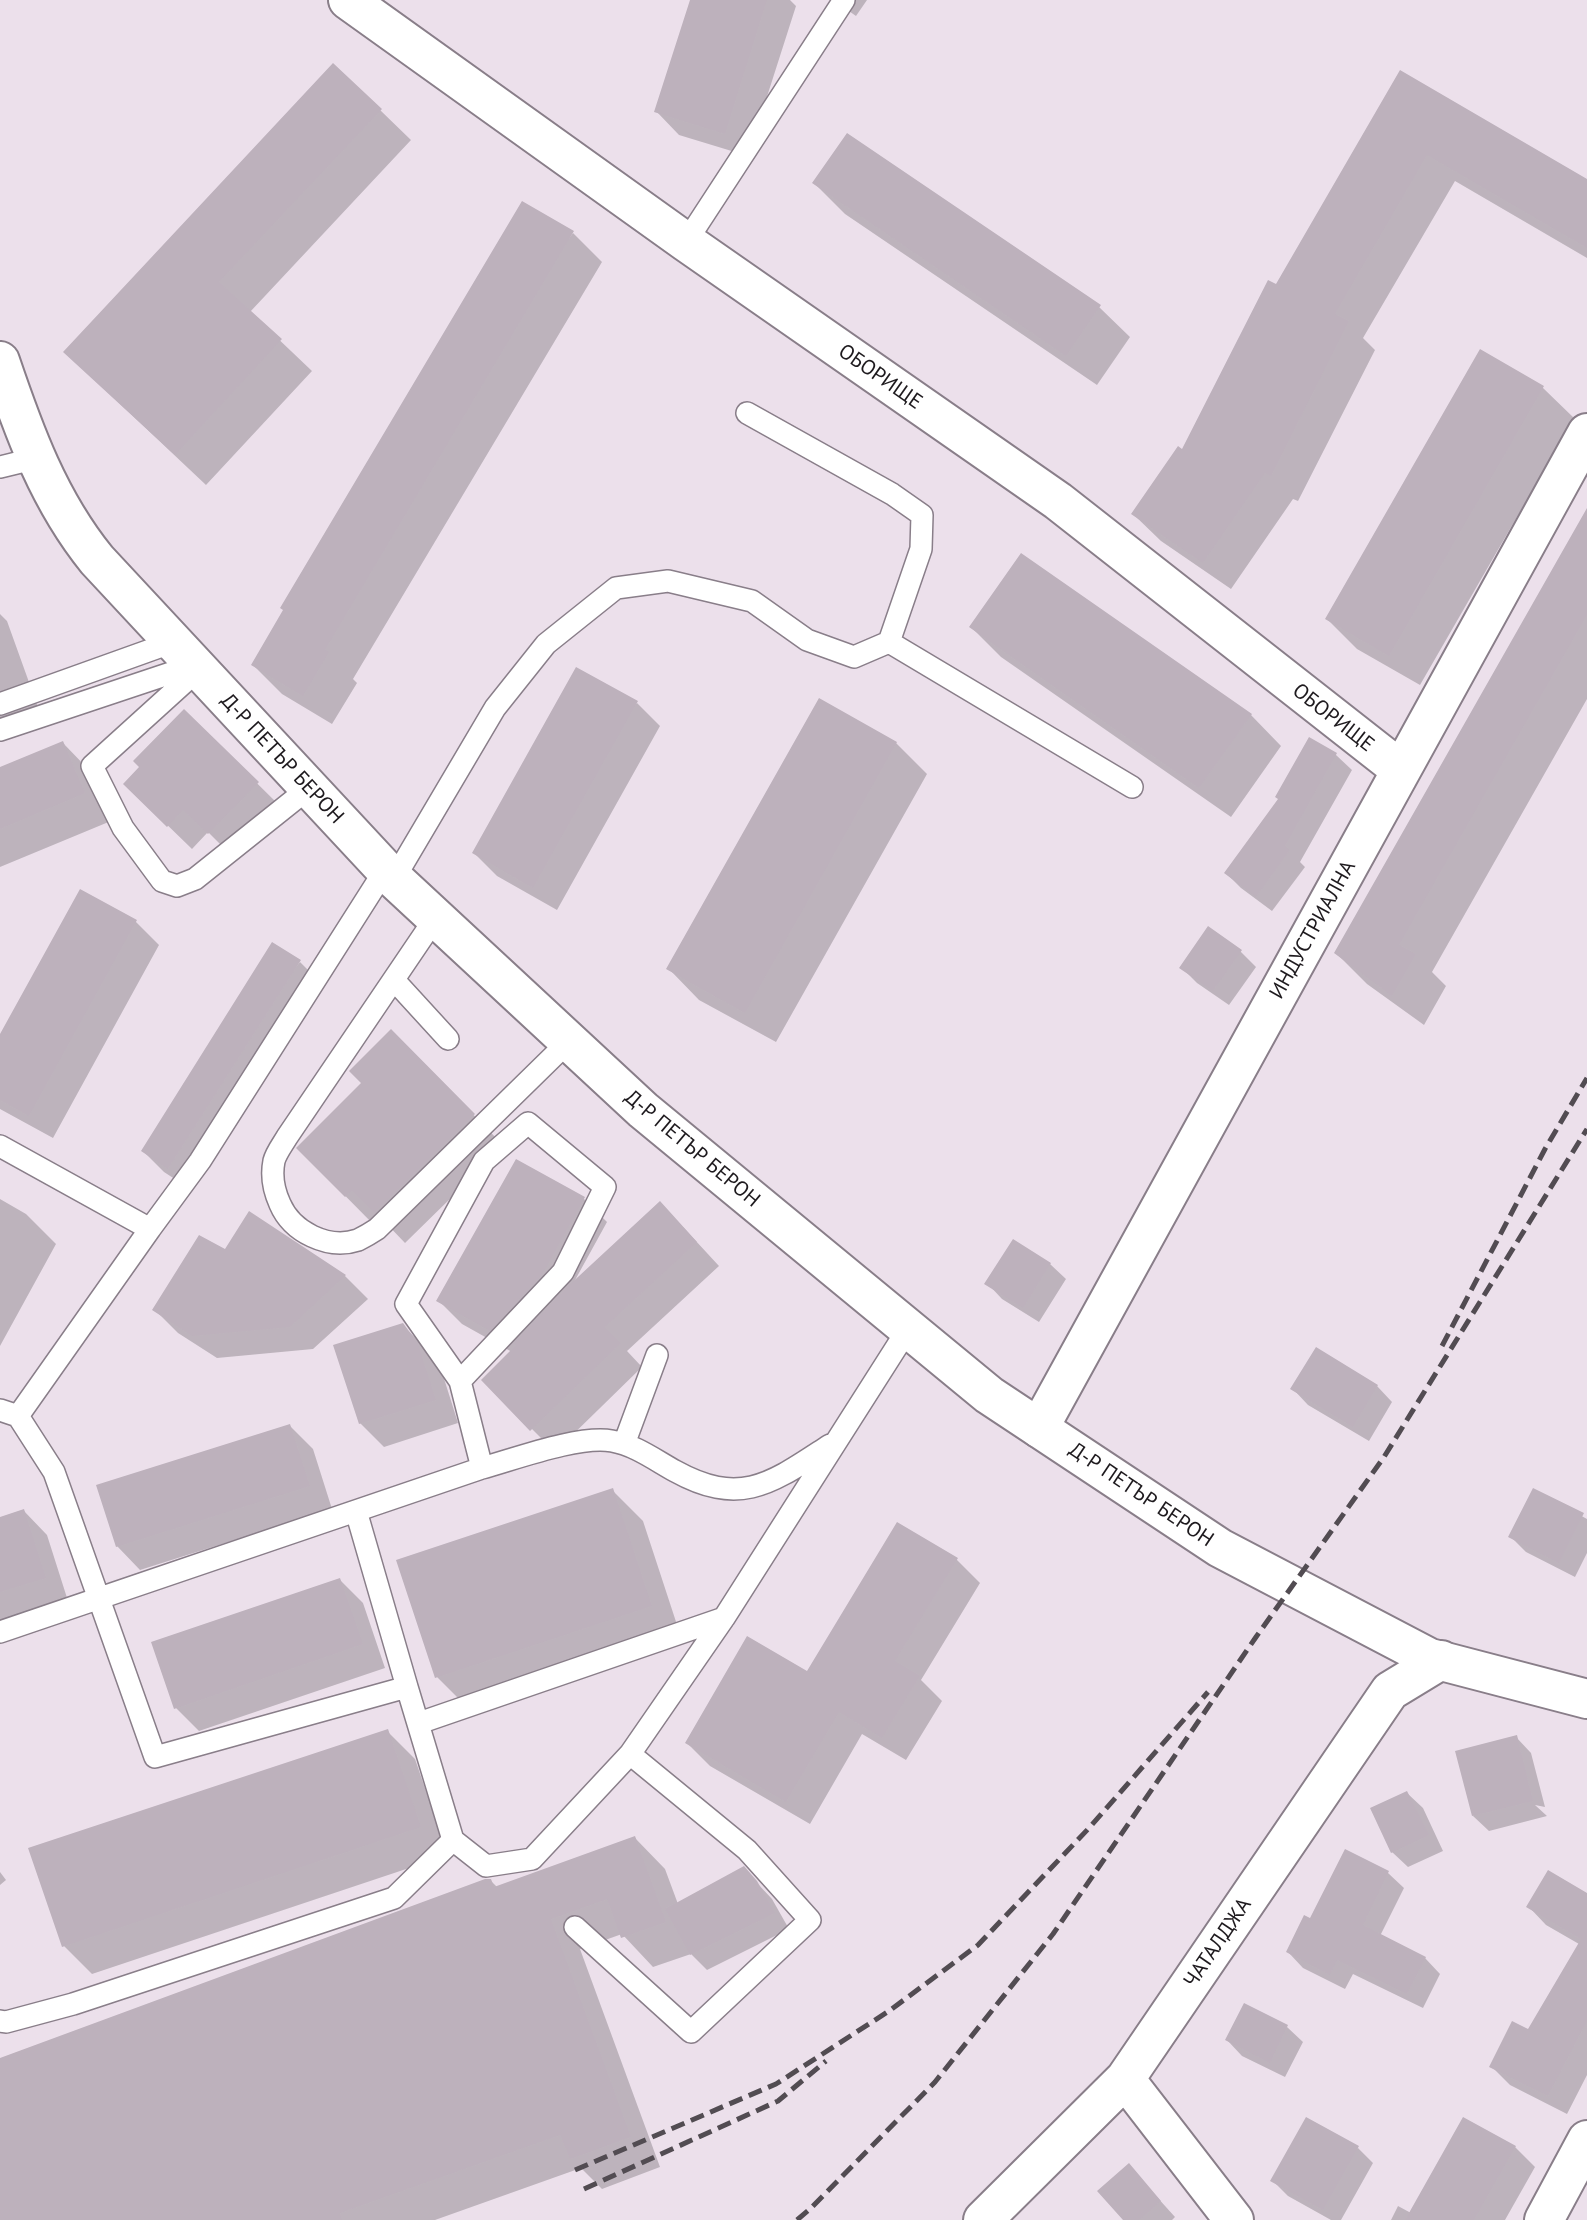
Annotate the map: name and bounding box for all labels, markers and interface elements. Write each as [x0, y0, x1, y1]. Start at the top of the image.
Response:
street label: ОБОРИЩЕ [833, 339, 927, 415]
street label: ОБОРИЩЕ [1287, 678, 1379, 758]
street label: Д-Р ПЕТЪР БЕРОН [215, 689, 349, 829]
street label: ИНДУСТРИАЛНА [1265, 857, 1361, 1003]
street label: Д-Р ПЕТЪР БЕРОН [619, 1085, 765, 1213]
street label: Д-Р ПЕТЪР БЕРОН [1064, 1437, 1218, 1553]
street label: ЧАТАЛДЖА [1179, 1894, 1257, 1992]

